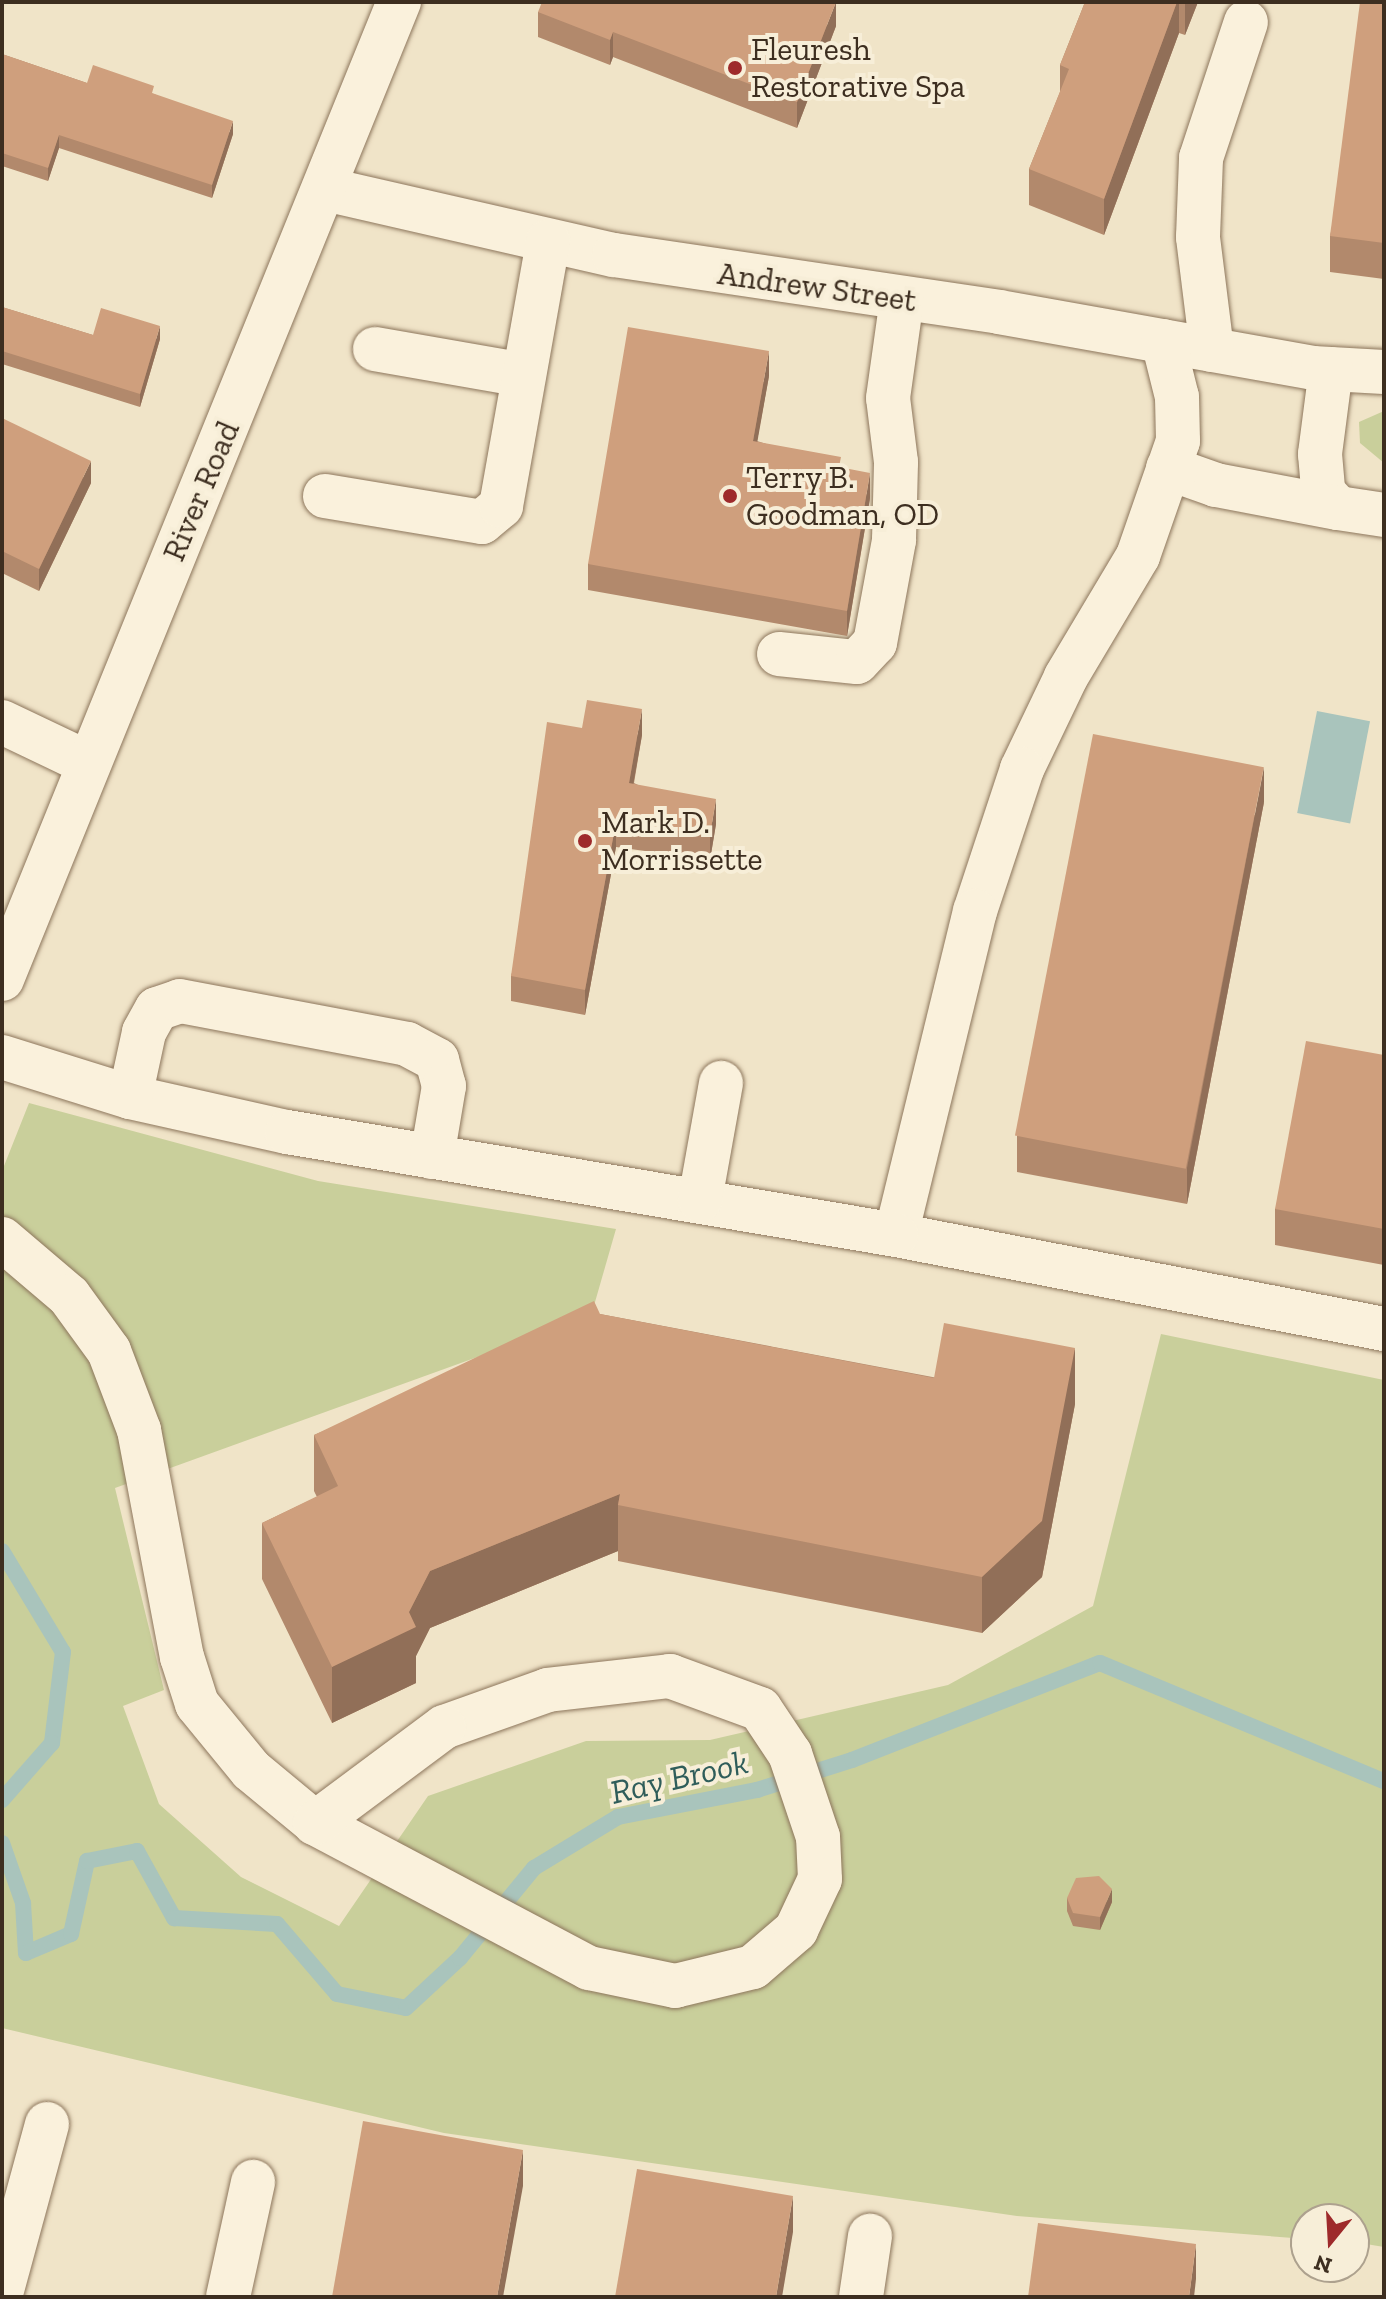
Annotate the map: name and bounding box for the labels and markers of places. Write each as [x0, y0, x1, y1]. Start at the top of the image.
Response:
place label: Fleuresh Restorative Spa [751, 31, 965, 106]
marker: Fleuresh Restorative Spa [726, 59, 744, 77]
place label: Terry B. Goodman, OD [746, 459, 939, 534]
marker: Terry B. Goodman, OD [721, 487, 739, 505]
place label: Mark D. Morrissette [601, 804, 763, 879]
marker: Mark D. Morrissette [576, 832, 594, 850]

